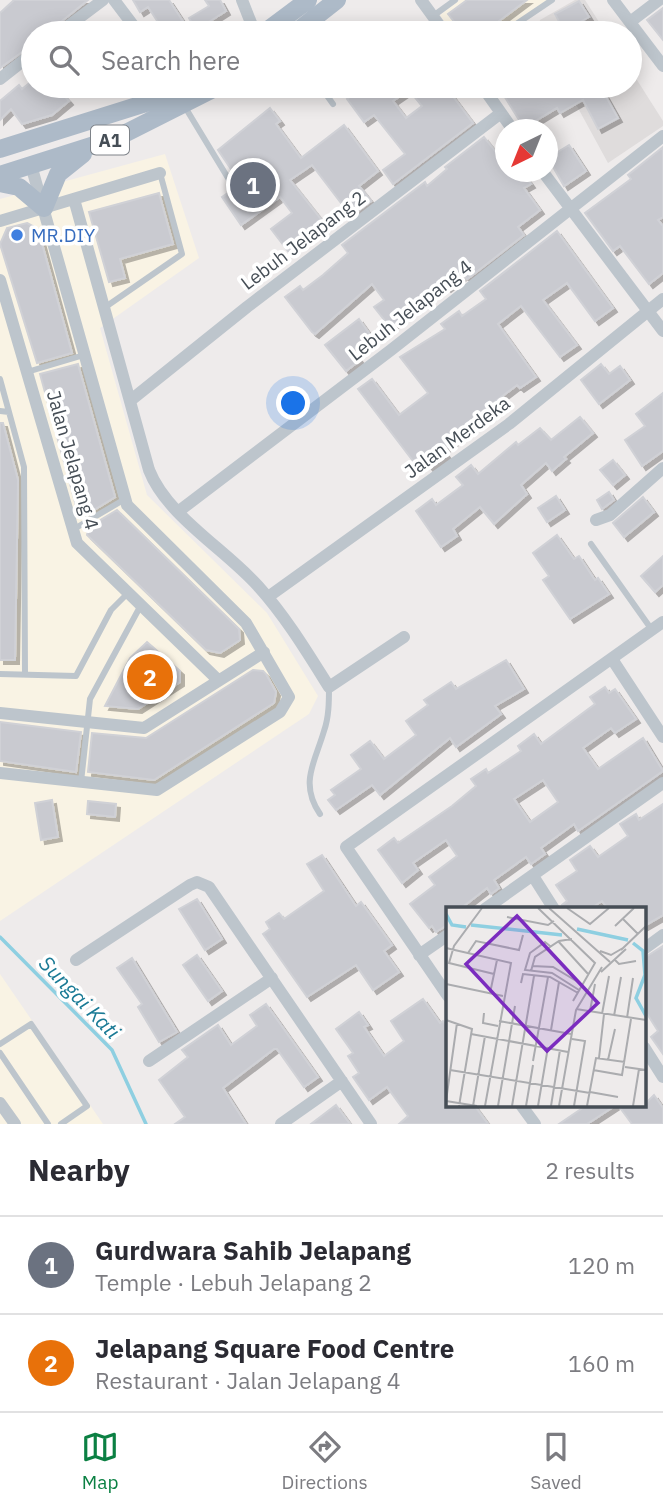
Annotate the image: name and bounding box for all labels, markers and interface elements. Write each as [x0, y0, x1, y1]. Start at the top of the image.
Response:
search box [21, 21, 642, 98]
icon: search [45, 41, 83, 79]
text: Search here [101, 43, 240, 77]
north arrow [495, 119, 558, 182]
road number: A1 [91, 125, 129, 154]
pin: 1 [230, 159, 276, 211]
street label: Lebuh Jelapang 2 [236, 185, 370, 295]
place label: MR.DIY [31, 223, 96, 247]
marker: MR.DIY [9, 227, 25, 243]
street label: Lebuh Jelapang 4 [343, 254, 477, 366]
your location [276, 386, 310, 420]
street label: Jalan Jelapang 4 [42, 388, 104, 532]
street label: Jalan Merdeka [400, 391, 514, 483]
pin: 2 [127, 651, 173, 703]
inset map [446, 907, 646, 1106]
water label: Sungai Kati [33, 949, 127, 1045]
text: Nearby [28, 1150, 130, 1189]
text: 2 results [545, 1155, 635, 1185]
text: Gurdwara Sahib Jelapang [95, 1233, 411, 1267]
text: 1 [44, 1250, 58, 1280]
text: 120 m [568, 1250, 635, 1280]
text: Temple · Lebuh Jelapang 2 [95, 1267, 372, 1297]
text: Jelapang Square Food Centre [95, 1331, 454, 1365]
text: 2 [44, 1348, 58, 1378]
text: 160 m [568, 1348, 635, 1378]
text: Restaurant · Jalan Jelapang 4 [95, 1365, 401, 1395]
tab: Map [81, 1428, 119, 1494]
tab: Directions [281, 1428, 368, 1494]
tab: Saved [530, 1428, 582, 1494]

